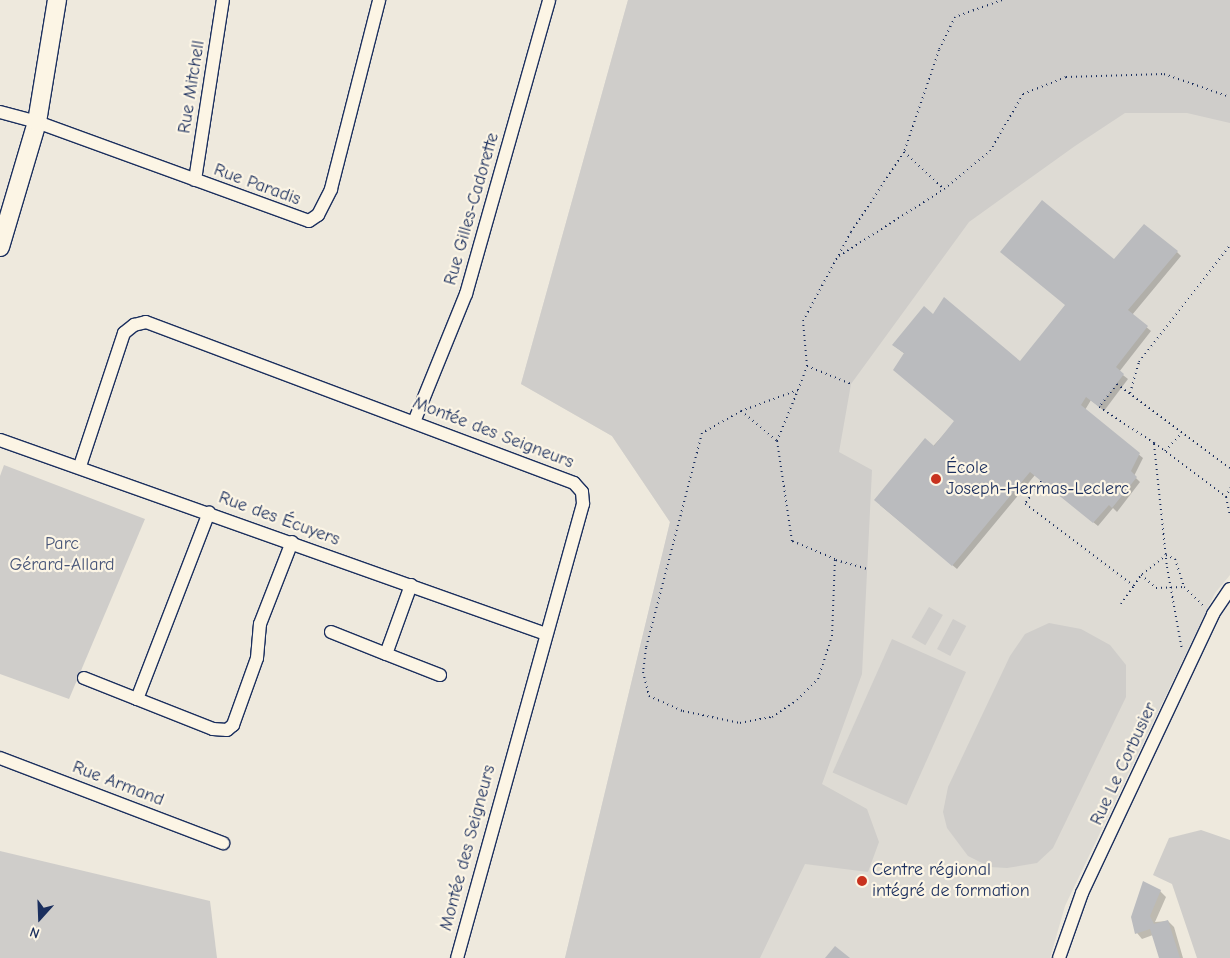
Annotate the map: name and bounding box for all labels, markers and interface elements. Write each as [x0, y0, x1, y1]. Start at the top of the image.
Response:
street label: Rue Mitchell [174, 39, 210, 135]
street label: Rue Gilles-Cadorette [440, 130, 504, 288]
street label: Rue Paradis [211, 159, 303, 211]
street label: Montée des Seigneurs [409, 392, 577, 474]
place label: École Joseph-Hermas-Leclerc [946, 458, 1129, 500]
marker: École Joseph-Hermas-Leclerc [930, 473, 942, 485]
street label: Rue des Écuyers [216, 487, 342, 551]
park label: Parc Gérard-Allard [9, 534, 115, 576]
street label: Rue Le Corbusier [1086, 699, 1162, 829]
street label: Rue Armand [69, 757, 167, 811]
street label: Montée des Seigneurs [435, 763, 501, 933]
place label: Centre régional intégré de formation [872, 860, 1030, 902]
marker: Centre régional intégré de formation [856, 875, 868, 887]
north arrow [15, 893, 65, 943]
text: N [28, 923, 42, 942]

